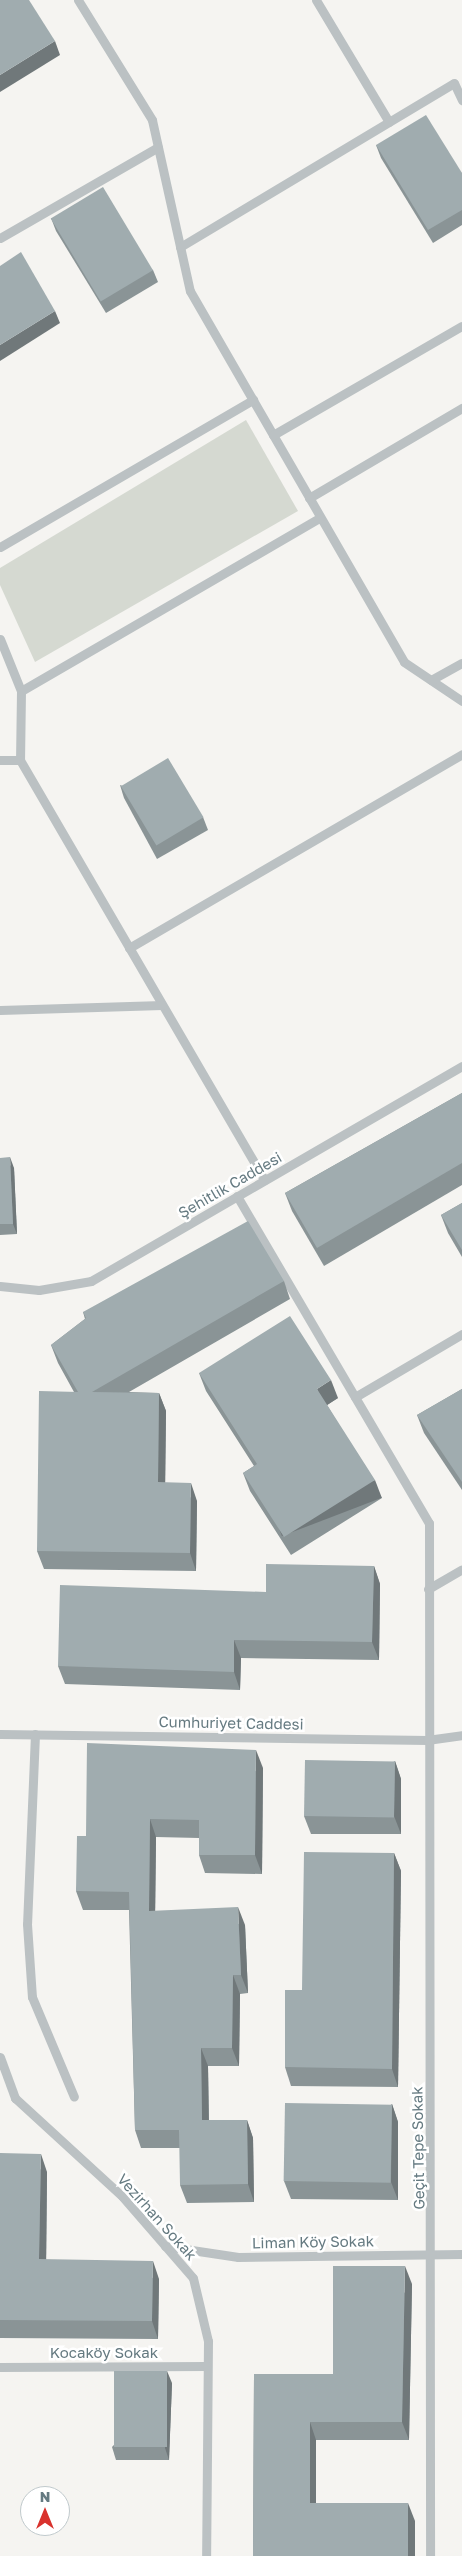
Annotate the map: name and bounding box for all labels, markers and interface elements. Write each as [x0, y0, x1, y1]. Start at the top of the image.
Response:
street label: Şehitlik Caddesi [175, 1148, 285, 1222]
street label: Cumhuriyet Caddesi [158, 1713, 304, 1733]
street label: Geçit Tepe Sokak [408, 2086, 428, 2210]
street label: Vezirhan Sokak [114, 2170, 200, 2264]
street label: Liman Köy Sokak [252, 2232, 374, 2252]
street label: Kocaköy Sokak [50, 2344, 158, 2362]
north arrow [20, 2486, 70, 2536]
text: N [40, 2488, 50, 2505]

